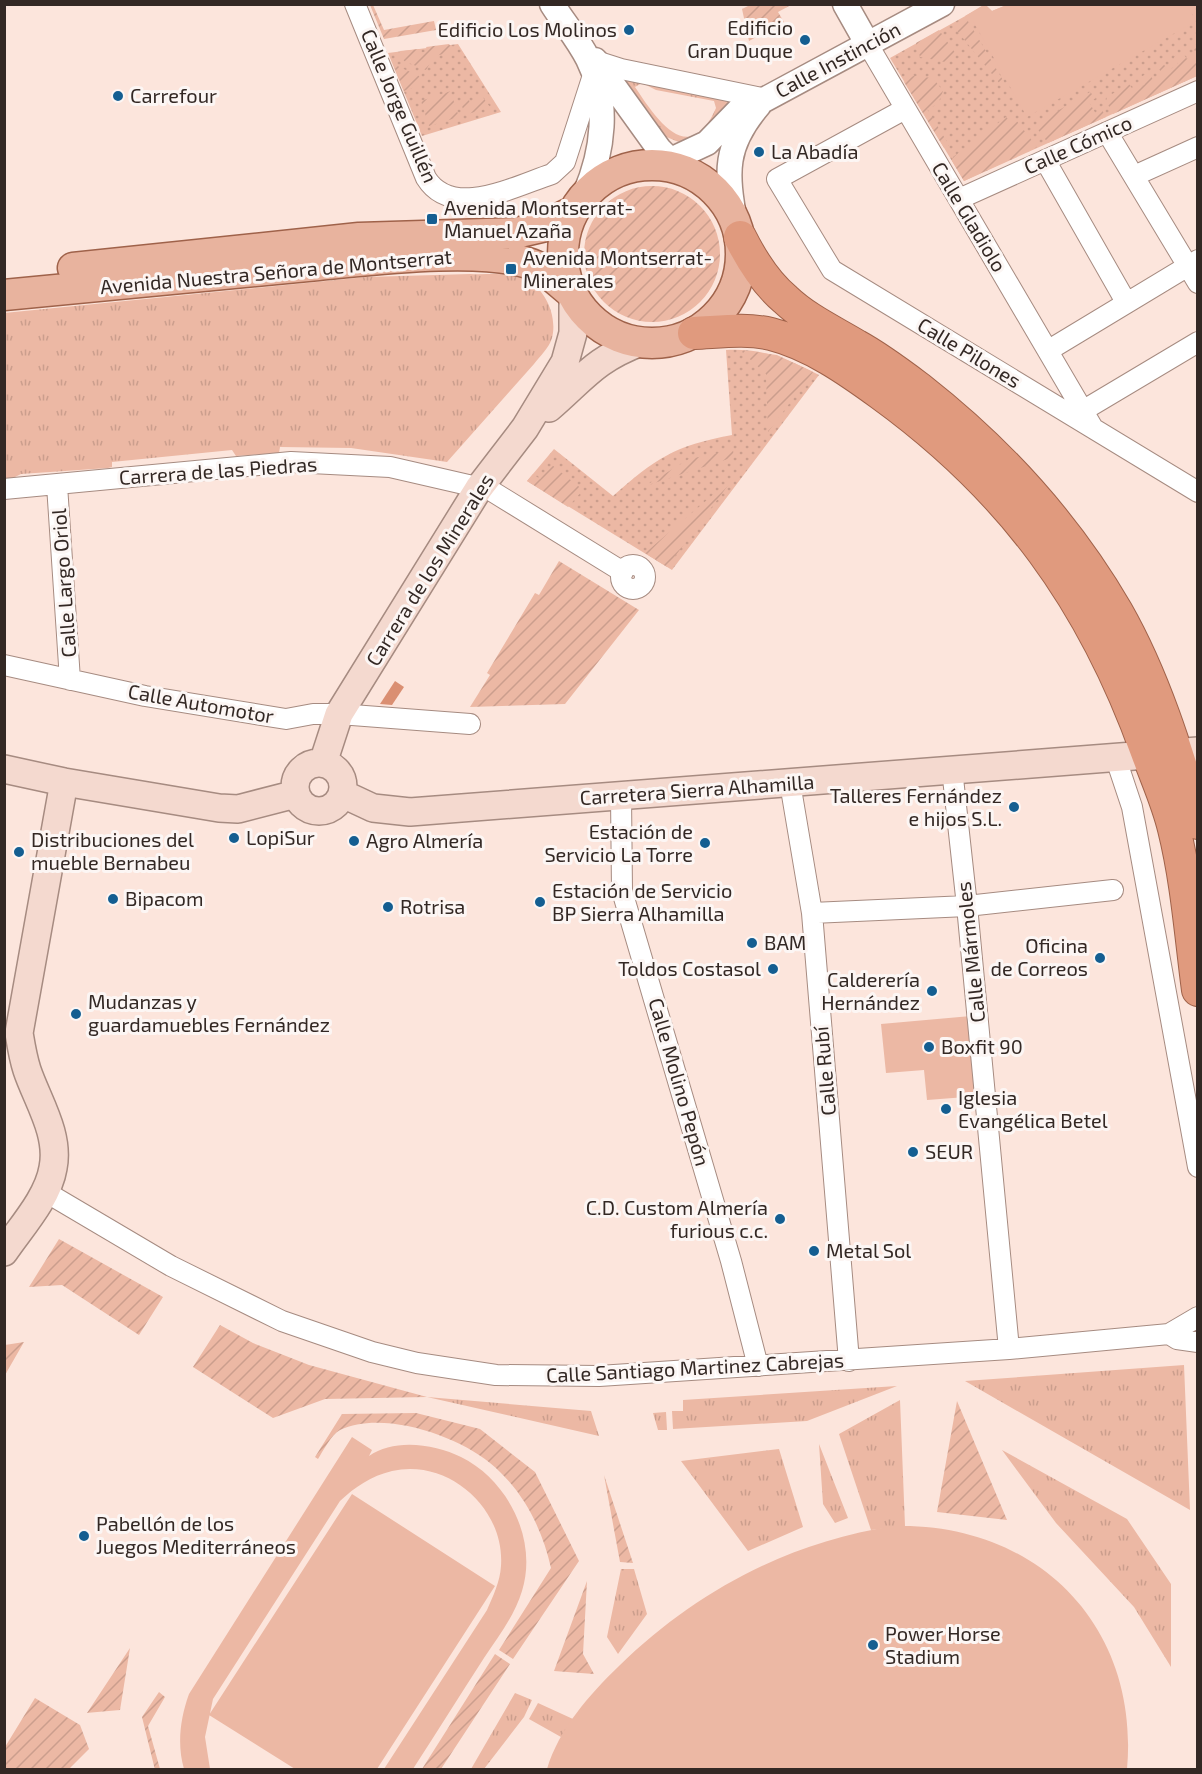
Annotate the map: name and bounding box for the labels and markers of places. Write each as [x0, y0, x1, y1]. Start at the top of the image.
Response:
place label: Edificio Gran Duque [687, 15, 793, 62]
place label: Edificio Los Molinos [438, 17, 617, 41]
marker: Edificio Los Molinos [622, 23, 636, 37]
marker: Edificio Gran Duque [798, 33, 812, 47]
place label: Carrefour [130, 83, 217, 107]
marker: Carrefour [111, 89, 125, 103]
place label: La Abadía [771, 139, 858, 163]
marker: La Abadía [752, 145, 766, 159]
place label: Avenida Montserrat- Manuel Azaña [444, 195, 633, 242]
marker: Avenida Montserrat- Manuel Azaña [425, 212, 439, 226]
place label: Avenida Montserrat- Minerales [523, 245, 712, 292]
marker: Avenida Montserrat- Minerales [504, 262, 518, 276]
place label: Talleres Fernández e hijos S.L. [830, 783, 1002, 830]
marker: Talleres Fernández e hijos S.L. [1007, 800, 1021, 814]
place label: Estación de Servicio La Torre [544, 819, 693, 866]
place label: LopiSur [246, 825, 315, 849]
place label: Distribuciones del mueble Bernabeu [31, 827, 194, 874]
place label: Agro Almería [366, 828, 483, 852]
marker: LopiSur [227, 831, 241, 845]
marker: Agro Almería [347, 834, 361, 848]
marker: Estación de Servicio La Torre [698, 836, 712, 850]
marker: Distribuciones del mueble Bernabeu [12, 845, 26, 859]
place label: Estación de Servicio BP Sierra Alhamilla [552, 878, 732, 925]
place label: Bipacom [125, 886, 203, 910]
marker: Bipacom [106, 892, 120, 906]
place label: Rotrisa [400, 894, 465, 918]
marker: Estación de Servicio BP Sierra Alhamilla [533, 895, 547, 909]
marker: Rotrisa [381, 900, 395, 914]
place label: BAM [764, 930, 806, 954]
place label: Oficina de Correos [991, 933, 1088, 980]
marker: BAM [745, 936, 759, 950]
marker: Oficina de Correos [1093, 951, 1107, 965]
place label: Toldos Costasol [618, 956, 761, 980]
marker: Toldos Costasol [766, 962, 780, 976]
place label: Calderería Hernández [821, 967, 920, 1014]
marker: Calderería Hernández [925, 984, 939, 998]
place label: Mudanzas y guardamuebles Fernández [88, 989, 330, 1036]
marker: Mudanzas y guardamuebles Fernández [69, 1007, 83, 1021]
place label: Boxfit 90 [941, 1034, 1023, 1058]
marker: Boxfit 90 [922, 1040, 936, 1054]
place label: Iglesia Evangélica Betel [958, 1085, 1108, 1132]
marker: Iglesia Evangélica Betel [939, 1102, 953, 1116]
place label: SEUR [925, 1139, 973, 1163]
marker: SEUR [906, 1145, 920, 1159]
place label: C.D. Custom Almería furious c.c. [586, 1195, 768, 1242]
marker: C.D. Custom Almería furious c.c. [773, 1212, 787, 1226]
place label: Metal Sol [826, 1238, 911, 1262]
marker: Metal Sol [807, 1244, 821, 1258]
place label: Pabellón de los Juegos Mediterráneos [96, 1511, 296, 1558]
marker: Pabellón de los Juegos Mediterráneos [77, 1529, 91, 1543]
place label: Power Horse Stadium [885, 1621, 1001, 1668]
marker: Power Horse Stadium [866, 1638, 880, 1652]

